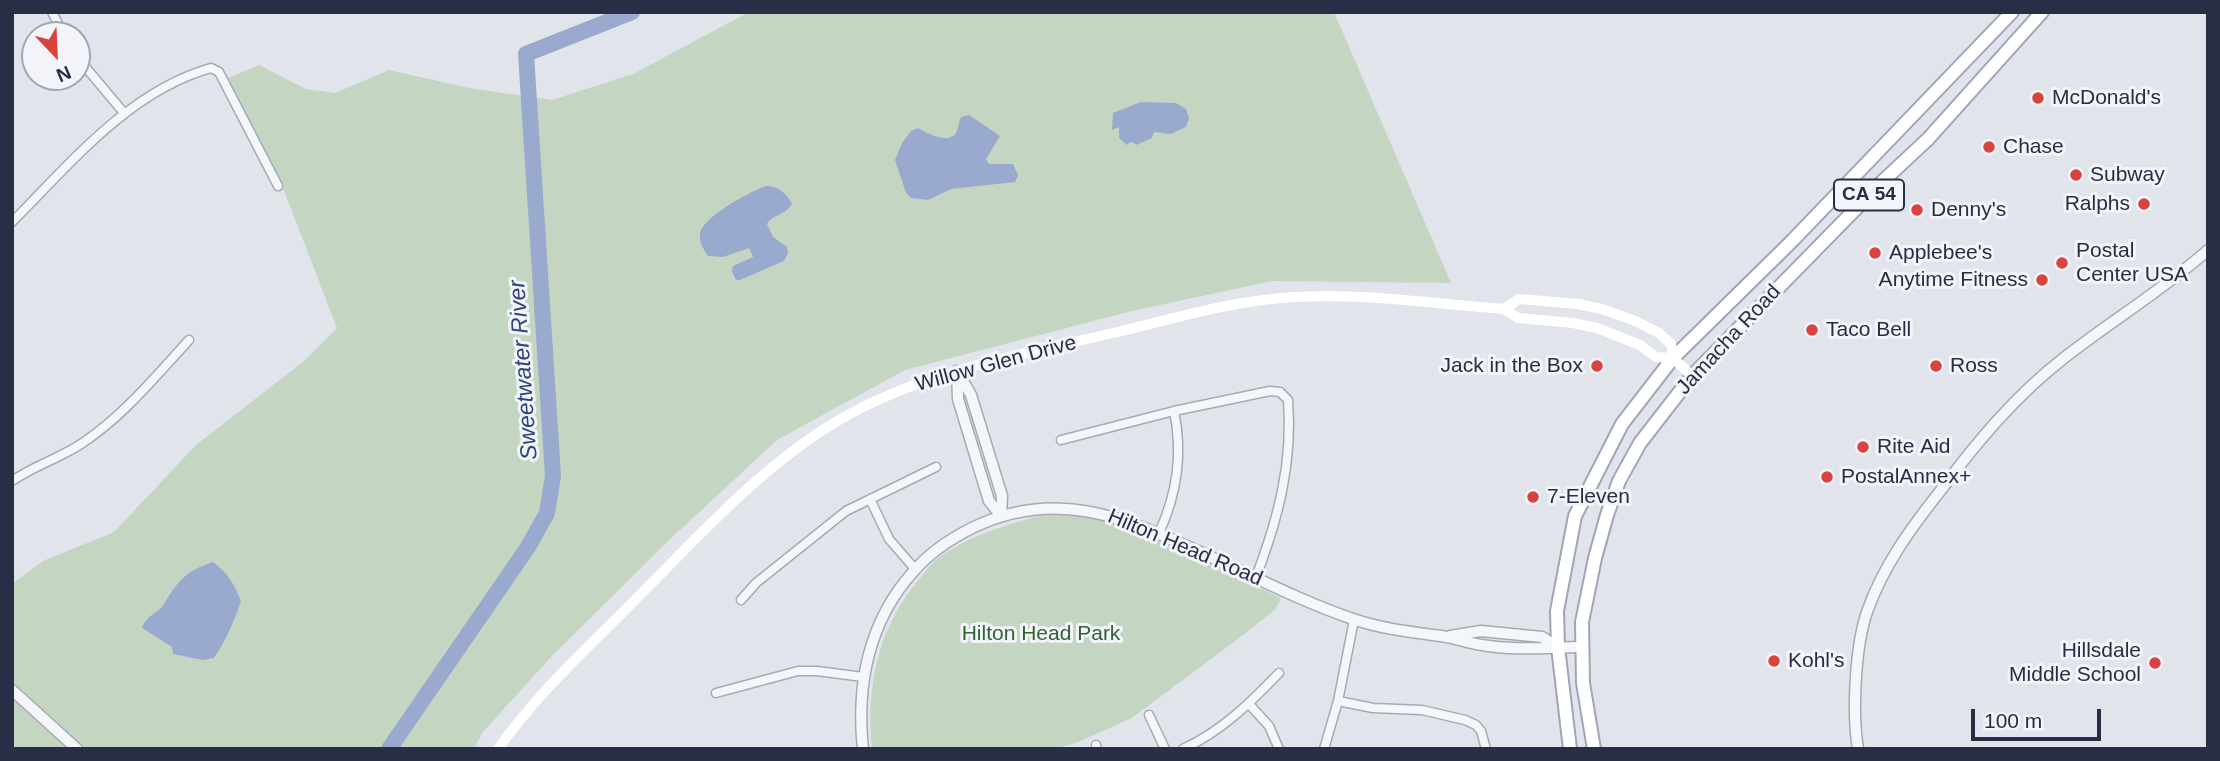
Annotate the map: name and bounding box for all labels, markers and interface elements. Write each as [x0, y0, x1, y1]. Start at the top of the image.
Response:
north arrow [21, 21, 91, 91]
text: N [53, 62, 74, 86]
place label: McDonald's [2052, 85, 2161, 111]
marker: McDonald's [2030, 90, 2046, 106]
place label: Chase [2003, 134, 2064, 160]
marker: Chase [1981, 139, 1997, 155]
place label: Subway [2090, 162, 2165, 188]
marker: Subway [2068, 167, 2084, 183]
road number: CA 54 [1834, 180, 1904, 210]
place label: Ralphs [2065, 191, 2130, 217]
marker: Ralphs [2136, 196, 2152, 212]
place label: Denny's [1931, 197, 2006, 223]
marker: Denny's [1909, 202, 1925, 218]
place label: Postal Center USA [2076, 238, 2188, 288]
place label: Applebee's [1889, 240, 1992, 266]
marker: Applebee's [1867, 245, 1883, 261]
marker: Postal Center USA [2054, 255, 2070, 271]
place label: Anytime Fitness [1879, 267, 2028, 293]
marker: Anytime Fitness [2034, 272, 2050, 288]
water label: Sweetwater River [504, 279, 544, 461]
street label: Jamacha Road [1672, 280, 1786, 400]
place label: Taco Bell [1826, 317, 1911, 343]
marker: Taco Bell [1804, 322, 1820, 338]
street label: Willow Glen Drive [913, 330, 1079, 398]
place label: Jack in the Box [1441, 353, 1583, 379]
place label: Ross [1950, 353, 1998, 379]
marker: Jack in the Box [1589, 358, 1605, 374]
marker: Ross [1928, 358, 1944, 374]
place label: Rite Aid [1877, 434, 1951, 460]
marker: Rite Aid [1855, 439, 1871, 455]
place label: PostalAnnex+ [1841, 464, 1971, 490]
marker: PostalAnnex+ [1819, 469, 1835, 485]
place label: 7-Eleven [1547, 484, 1630, 510]
marker: 7-Eleven [1525, 489, 1541, 505]
street label: Hilton Head Road [1104, 504, 1266, 592]
park label: Hilton Head Park [962, 621, 1120, 647]
place label: Hillsdale Middle School [2009, 638, 2141, 688]
place label: Kohl's [1788, 648, 1845, 674]
marker: Kohl's [1766, 653, 1782, 669]
marker: Hillsdale Middle School [2147, 655, 2163, 671]
scale bar [1975, 694, 2104, 738]
text: 100 m [1984, 709, 2042, 732]

